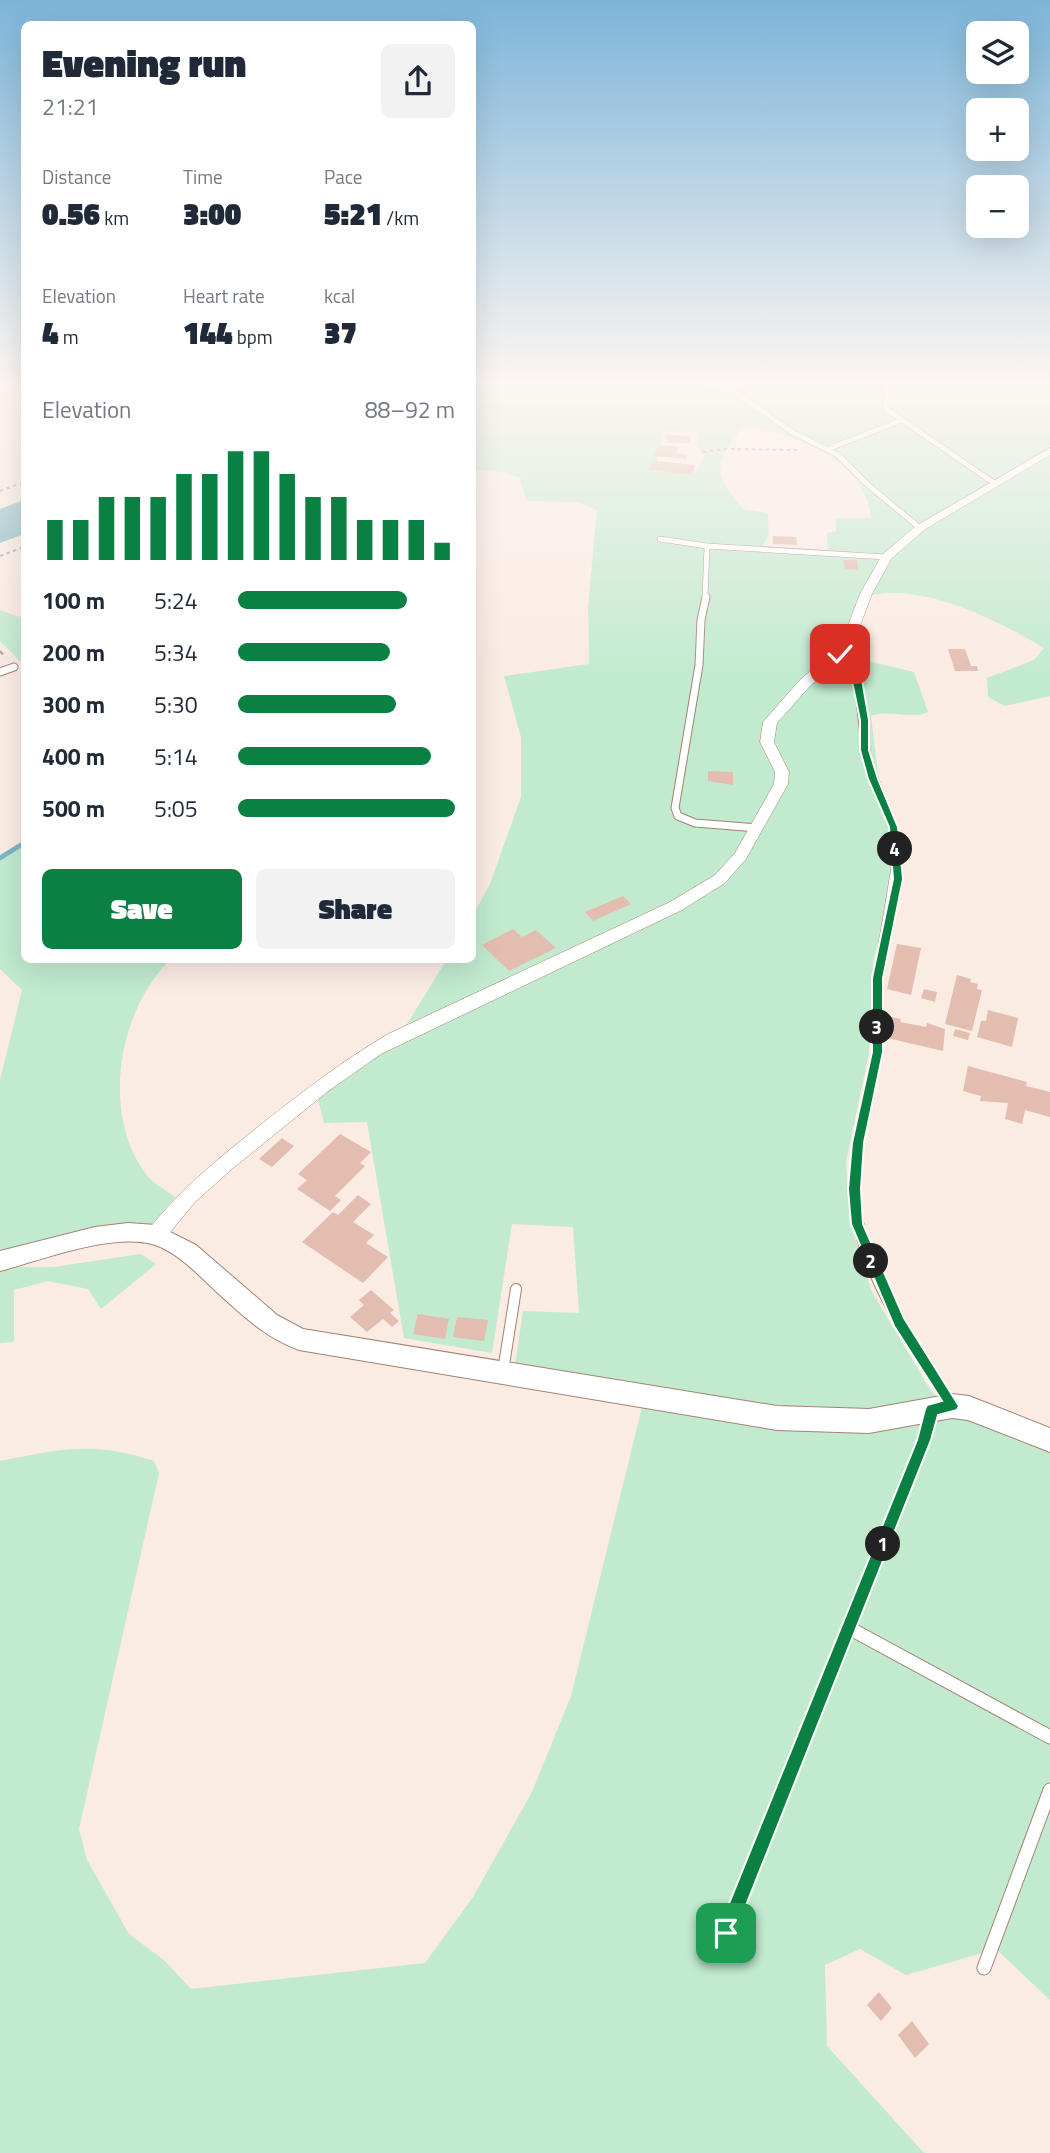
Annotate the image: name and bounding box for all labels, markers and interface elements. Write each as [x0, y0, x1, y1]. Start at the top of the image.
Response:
map controls [966, 21, 1029, 238]
button: layers [966, 21, 1029, 84]
text: Evening run [42, 34, 246, 92]
button: share [381, 44, 455, 118]
text: 21:21 [42, 89, 99, 124]
button: + [966, 98, 1029, 161]
text: Distance [42, 162, 111, 191]
text: Time [183, 162, 223, 191]
text: Pace [324, 162, 362, 191]
button: − [966, 175, 1029, 238]
text: 0.56 [42, 191, 100, 237]
text: 3:00 [183, 191, 241, 237]
text: 5:21 [324, 191, 382, 237]
text: km [100, 203, 129, 232]
text: /km [382, 203, 419, 232]
text: Elevation [42, 281, 116, 310]
text: Heart rate [183, 281, 265, 310]
text: kcal [324, 281, 355, 310]
text: 4 [42, 310, 59, 356]
text: 144 [183, 310, 233, 356]
text: 37 [324, 310, 357, 356]
text: m [59, 322, 79, 351]
text: bpm [233, 322, 273, 351]
text: Elevation [42, 392, 131, 427]
text: 88–92 m [365, 392, 455, 427]
text: 100 m [42, 583, 105, 618]
text: 5:24 [154, 583, 198, 618]
pin [810, 624, 870, 684]
text: 200 m [42, 635, 105, 670]
text: 5:34 [154, 635, 198, 670]
icon: check [821, 635, 859, 673]
text: 300 m [42, 687, 105, 722]
text: 5:30 [154, 687, 198, 722]
text: 400 m [42, 739, 105, 774]
text: 5:14 [154, 739, 198, 774]
text: 500 m [42, 791, 105, 826]
text: 5:05 [154, 791, 198, 826]
pin: 4 [878, 832, 912, 866]
text: 4 [889, 834, 900, 863]
button: Save [42, 869, 242, 949]
button: Share [256, 869, 455, 949]
pin: 3 [860, 1010, 894, 1044]
text: 3 [871, 1012, 882, 1041]
pin: 2 [854, 1244, 888, 1278]
text: 2 [865, 1246, 876, 1275]
pin: 1 [866, 1526, 900, 1562]
text: 1 [877, 1529, 888, 1558]
pin [696, 1903, 756, 1963]
icon: arrive [707, 1914, 745, 1952]

